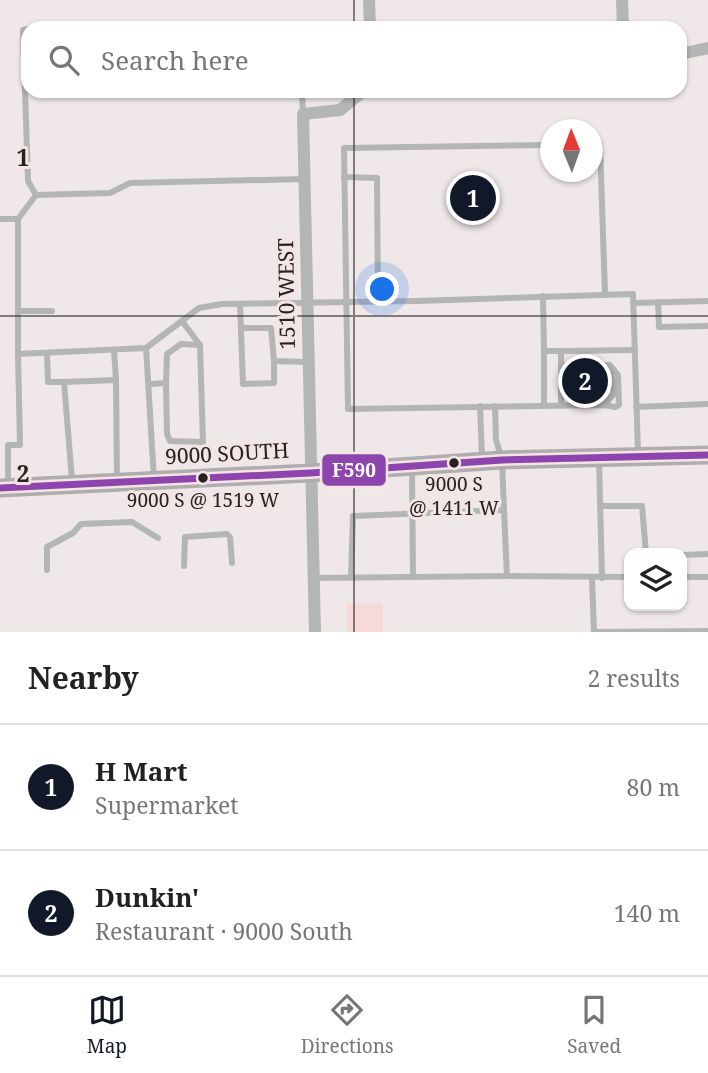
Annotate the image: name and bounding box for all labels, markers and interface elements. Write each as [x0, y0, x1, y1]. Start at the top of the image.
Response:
search box [21, 21, 687, 98]
icon: search [45, 41, 83, 79]
text: Search here [101, 42, 249, 78]
north arrow [540, 119, 603, 182]
text: 1 [17, 141, 30, 173]
pin: 1 [450, 172, 496, 224]
street label: 1510 WEST [271, 238, 301, 350]
your location [365, 272, 399, 306]
pin: 2 [562, 355, 608, 407]
street label: 9000 SOUTH [164, 436, 290, 470]
line badge: F590 [321, 453, 387, 487]
marker: 9000 S @ 1411 W [447, 456, 461, 470]
text: 2 [17, 457, 30, 489]
text: F590 [332, 457, 376, 483]
marker: 9000 S @ 1519 W [196, 471, 210, 485]
place label: 9000 S @ 1411 W [409, 471, 499, 521]
place label: 9000 S @ 1519 W [127, 487, 279, 513]
map controls [624, 548, 687, 611]
button: layers [624, 548, 687, 611]
text: Nearby [28, 657, 139, 698]
text: 2 results [587, 662, 680, 694]
text: H Mart [95, 753, 188, 789]
text: 1 [45, 771, 58, 803]
text: 80 m [627, 771, 680, 803]
text: Supermarket [95, 789, 238, 821]
text: Dunkin' [95, 879, 199, 915]
text: 2 [45, 897, 58, 929]
text: 140 m [614, 897, 680, 929]
text: Restaurant · 9000 South [95, 915, 353, 947]
tab: Map [87, 991, 127, 1059]
tab: Directions [301, 991, 394, 1059]
tab: Saved [567, 991, 621, 1059]

